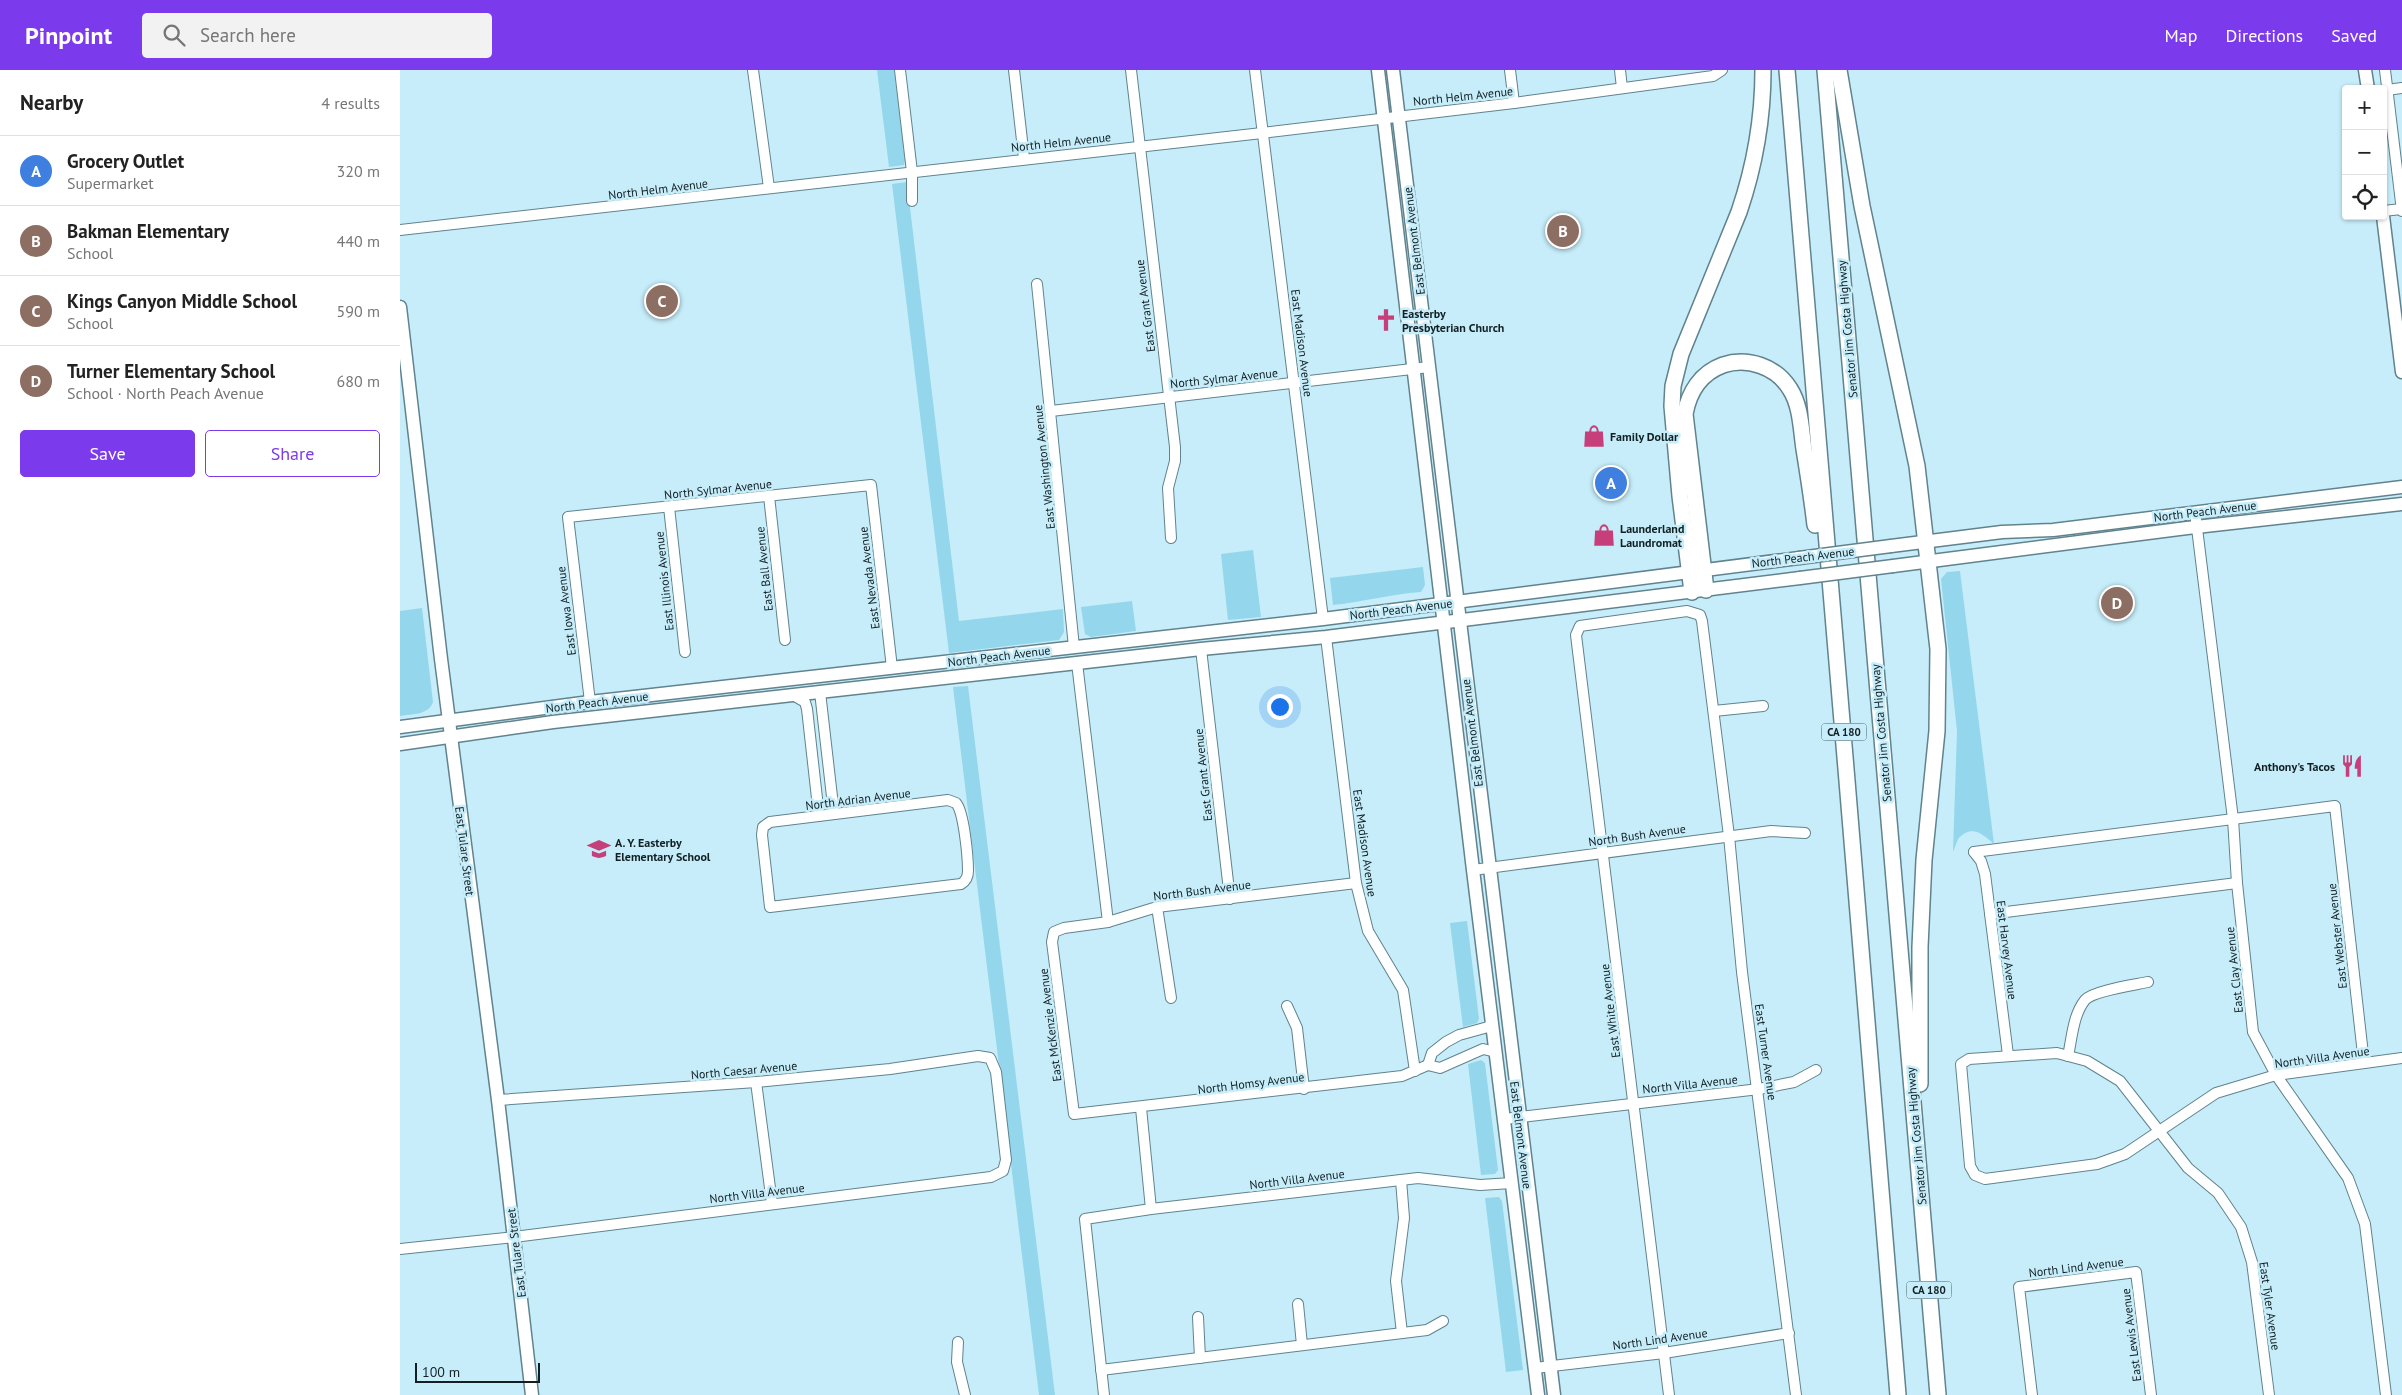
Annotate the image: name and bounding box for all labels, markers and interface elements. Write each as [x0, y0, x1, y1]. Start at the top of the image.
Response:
search box [142, 13, 492, 58]
text: Pinpoint [25, 20, 112, 51]
icon: search [160, 21, 188, 49]
text: Search here [200, 23, 296, 47]
text: Map [2165, 24, 2197, 47]
text: Directions [2225, 24, 2303, 47]
text: Saved [2331, 24, 2377, 47]
street label: North Helm Avenue [1412, 83, 1514, 109]
map controls [2342, 85, 2387, 220]
button: + [2342, 85, 2387, 130]
text: Nearby [20, 89, 83, 116]
text: 4 results [321, 93, 380, 113]
street label: North Helm Avenue [1010, 129, 1112, 155]
button: − [2342, 130, 2387, 175]
text: Grocery Outlet [67, 149, 184, 173]
text: A [31, 161, 41, 181]
text: 320 m [337, 161, 380, 181]
text: Supermarket [67, 173, 154, 193]
street label: North Helm Avenue [607, 175, 709, 203]
button: locate [2342, 175, 2387, 220]
street label: East Belmont Avenue [1400, 186, 1428, 296]
pin: B [1547, 212, 1579, 250]
text: Bakman Elementary [67, 219, 229, 243]
text: B [31, 231, 41, 251]
text: 440 m [337, 231, 380, 251]
text: School [67, 243, 113, 263]
street label: East Grant Avenue [1132, 259, 1158, 353]
street label: Senator Jim Costa Highway [1833, 259, 1860, 398]
pin: C [646, 282, 678, 320]
street label: East Madison Avenue [1288, 288, 1316, 398]
text: Kings Canyon Middle School [67, 289, 297, 313]
text: C [32, 301, 40, 321]
text: 590 m [337, 301, 380, 321]
place label: Easterby Presbyterian Church [1402, 306, 1504, 335]
church icon: Easterby Presbyterian Church [1373, 307, 1399, 333]
text: School [67, 313, 113, 333]
text: Turner Elementary School [67, 359, 275, 383]
street label: North Sylmar Avenue [1169, 365, 1279, 391]
text: D [31, 371, 41, 391]
text: 680 m [337, 371, 380, 391]
text: School · North Peach Avenue [67, 383, 264, 403]
street label: East Washington Avenue [1030, 404, 1058, 530]
shop icon: Family Dollar [1581, 423, 1607, 449]
place label: Family Dollar [1610, 429, 1679, 444]
button: Save [20, 430, 195, 477]
button: Share [205, 430, 380, 477]
pin: A [1595, 464, 1627, 502]
street label: North Sylmar Avenue [663, 476, 773, 502]
street label: North Peach Avenue [2153, 497, 2257, 525]
place label: Launderland Laundromat [1620, 521, 1684, 550]
shop icon: Launderland Laundromat [1591, 522, 1617, 548]
street label: East Ball Avenue [752, 526, 776, 612]
street label: East Nevada Avenue [855, 526, 883, 630]
street label: East Illinois Avenue [651, 530, 677, 632]
street label: North Peach Avenue [1751, 543, 1855, 571]
street label: East Iowa Avenue [553, 566, 579, 656]
pin: D [2101, 584, 2133, 622]
street label: North Peach Avenue [1349, 595, 1453, 623]
street label: North Peach Avenue [947, 642, 1051, 670]
street label: Senator Jim Costa Highway [1867, 663, 1894, 802]
street label: East Belmont Avenue [1458, 678, 1486, 788]
street label: North Peach Avenue [545, 688, 649, 716]
your location [1267, 694, 1293, 720]
road number: CA 180 [1822, 724, 1866, 740]
street label: East Grant Avenue [1191, 728, 1215, 822]
restaurant icon: Anthony's Tacos [2339, 753, 2365, 779]
place label: Anthony's Tacos [2254, 759, 2335, 774]
street label: North Adrian Avenue [804, 785, 912, 813]
street label: East Madison Avenue [1350, 788, 1380, 898]
street label: East Tulare Street [452, 806, 478, 896]
street label: North Bush Avenue [1587, 821, 1687, 849]
place label: A. Y. Easterby Elementary School [615, 835, 711, 864]
school or university icon: A. Y. Easterby Elementary School [586, 836, 612, 862]
street label: North Bush Avenue [1152, 877, 1252, 903]
street label: East Webster Avenue [2324, 883, 2350, 989]
street label: East Harvey Avenue [1993, 900, 2021, 1000]
street label: East Clay Avenue [2222, 926, 2246, 1014]
street label: East White Avenue [1597, 963, 1623, 1059]
street label: East McKenzie Avenue [1036, 968, 1064, 1082]
street label: East Turner Avenue [1752, 1003, 1780, 1101]
street label: North Villa Avenue [2274, 1043, 2370, 1071]
street label: North Caesar Avenue [690, 1058, 798, 1082]
street label: Senator Jim Costa Highway [1902, 1066, 1929, 1205]
street label: North Homsy Avenue [1197, 1069, 1305, 1097]
street label: North Villa Avenue [1642, 1072, 1738, 1096]
street label: East Belmont Avenue [1507, 1080, 1535, 1190]
street label: North Villa Avenue [1249, 1166, 1345, 1192]
street label: North Villa Avenue [709, 1180, 805, 1206]
street label: East Tulare Street [503, 1208, 529, 1298]
street label: North Lind Avenue [2028, 1254, 2124, 1280]
street label: East Tyler Avenue [2256, 1261, 2284, 1351]
road number: CA 180 [1906, 1282, 1952, 1298]
street label: East Lewis Avenue [2118, 1288, 2144, 1382]
street label: North Lind Avenue [1612, 1325, 1708, 1353]
scale bar [415, 1360, 540, 1383]
text: 100 m [422, 1363, 460, 1381]

